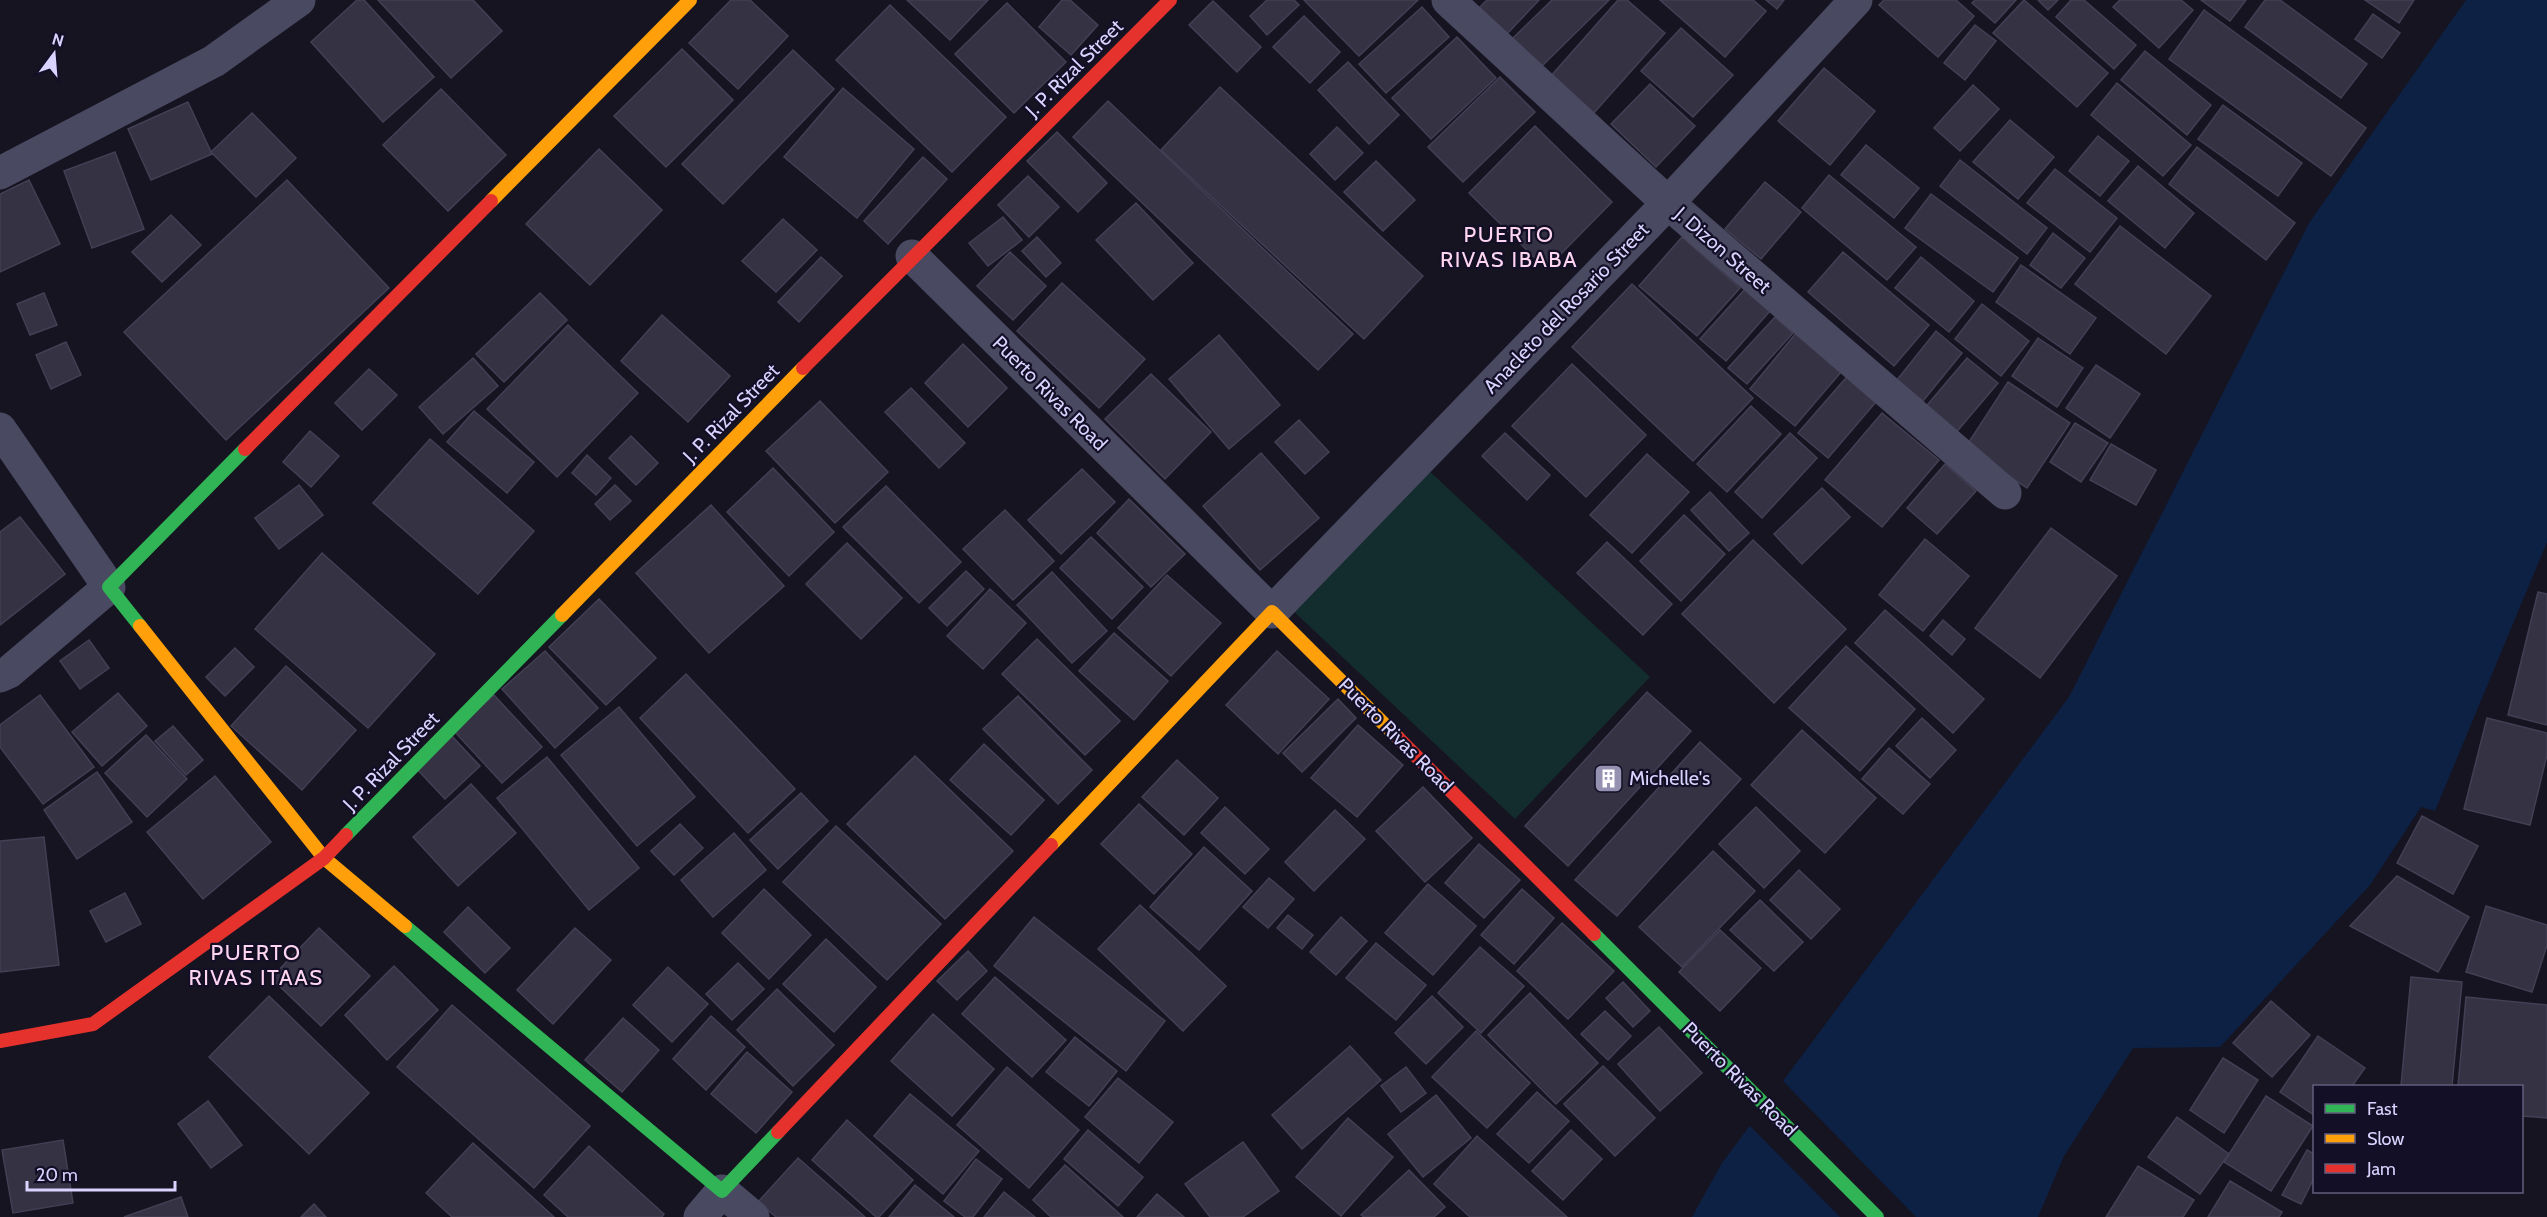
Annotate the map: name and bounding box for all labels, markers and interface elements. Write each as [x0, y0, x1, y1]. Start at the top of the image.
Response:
street label: J. P. Rizal Street [1020, 14, 1128, 122]
north arrow [24, 24, 84, 84]
text: N [50, 29, 66, 51]
street label: J. Dizon Street [1669, 201, 1776, 298]
street label: Anacleto del Rosario Street [1478, 218, 1654, 398]
district label: PUERTO RIVAS IBABA [1440, 221, 1578, 273]
street label: Puerto Rivas Road [988, 331, 1112, 455]
street label: J. P. Rizal Street [677, 358, 784, 468]
street label: Puerto Rivas Road [1334, 673, 1458, 797]
street label: J. P. Rizal Street [337, 706, 444, 816]
building icon: Michelle's [1592, 762, 1624, 794]
place label: Michelle's [1629, 766, 1710, 790]
district label: PUERTO RIVAS ITAAS [188, 939, 324, 991]
street label: Puerto Rivas Road [1678, 1017, 1802, 1141]
legend [2313, 1085, 2523, 1193]
text: Fast [2367, 1098, 2398, 1120]
text: Slow [2367, 1128, 2404, 1150]
scale bar [27, 1154, 176, 1192]
text: Jam [2366, 1158, 2396, 1180]
text: 20 m [36, 1164, 78, 1186]

